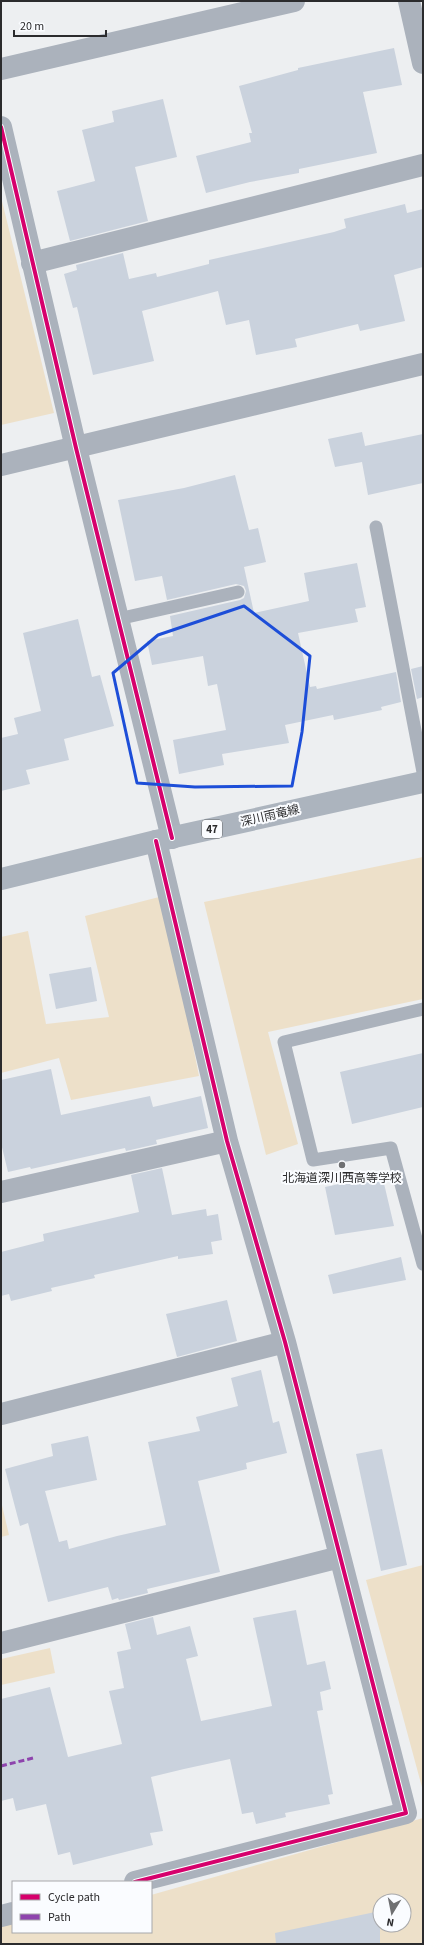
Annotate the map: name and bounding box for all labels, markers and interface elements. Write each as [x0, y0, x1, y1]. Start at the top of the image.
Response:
scale bar [14, 12, 106, 38]
text: 20 m [20, 18, 44, 35]
street label: 深川雨竜線 [239, 801, 301, 831]
road number: 47 [202, 820, 222, 838]
marker: 北海道深川西高等学校 [337, 1160, 347, 1170]
place label: 北海道深川西高等学校 [282, 1170, 402, 1187]
legend [12, 1881, 152, 1933]
text: Cycle path [48, 1889, 100, 1906]
north arrow [372, 1893, 412, 1933]
text: Path [48, 1909, 71, 1926]
text: N [385, 1914, 395, 1930]

